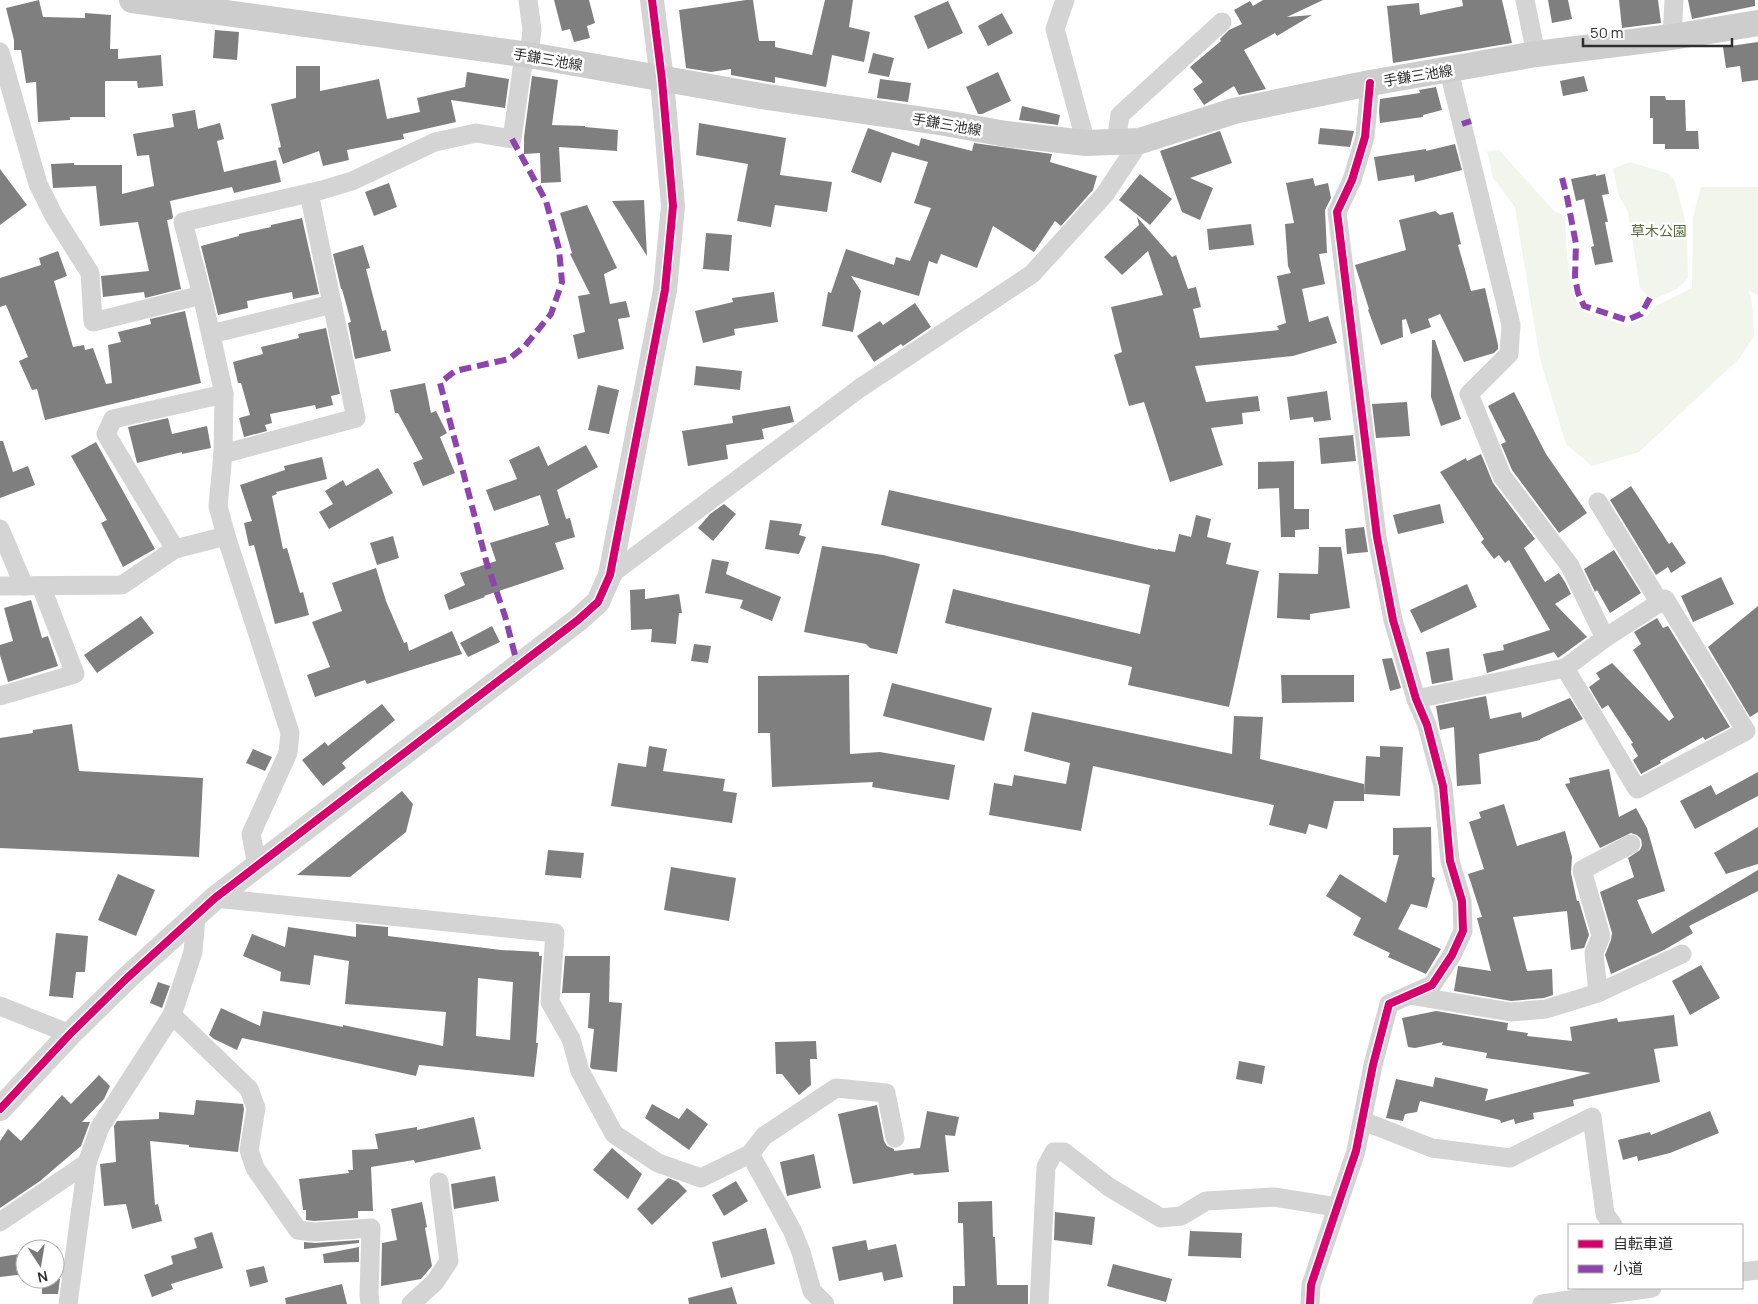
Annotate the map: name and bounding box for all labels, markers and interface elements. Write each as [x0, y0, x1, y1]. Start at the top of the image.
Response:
scale bar [1583, 15, 1732, 47]
text: 50 m [1590, 22, 1624, 43]
street label: 手鎌三池線 [512, 44, 584, 74]
street label: 手鎌三池線 [1382, 60, 1454, 90]
street label: 手鎌三池線 [911, 109, 983, 139]
park label: 草木公園 [1631, 221, 1687, 240]
legend [1568, 1224, 1743, 1289]
text: 自転車道 [1613, 1233, 1673, 1254]
north arrow [15, 1239, 65, 1289]
text: 小道 [1613, 1258, 1643, 1279]
text: N [36, 1267, 50, 1288]

